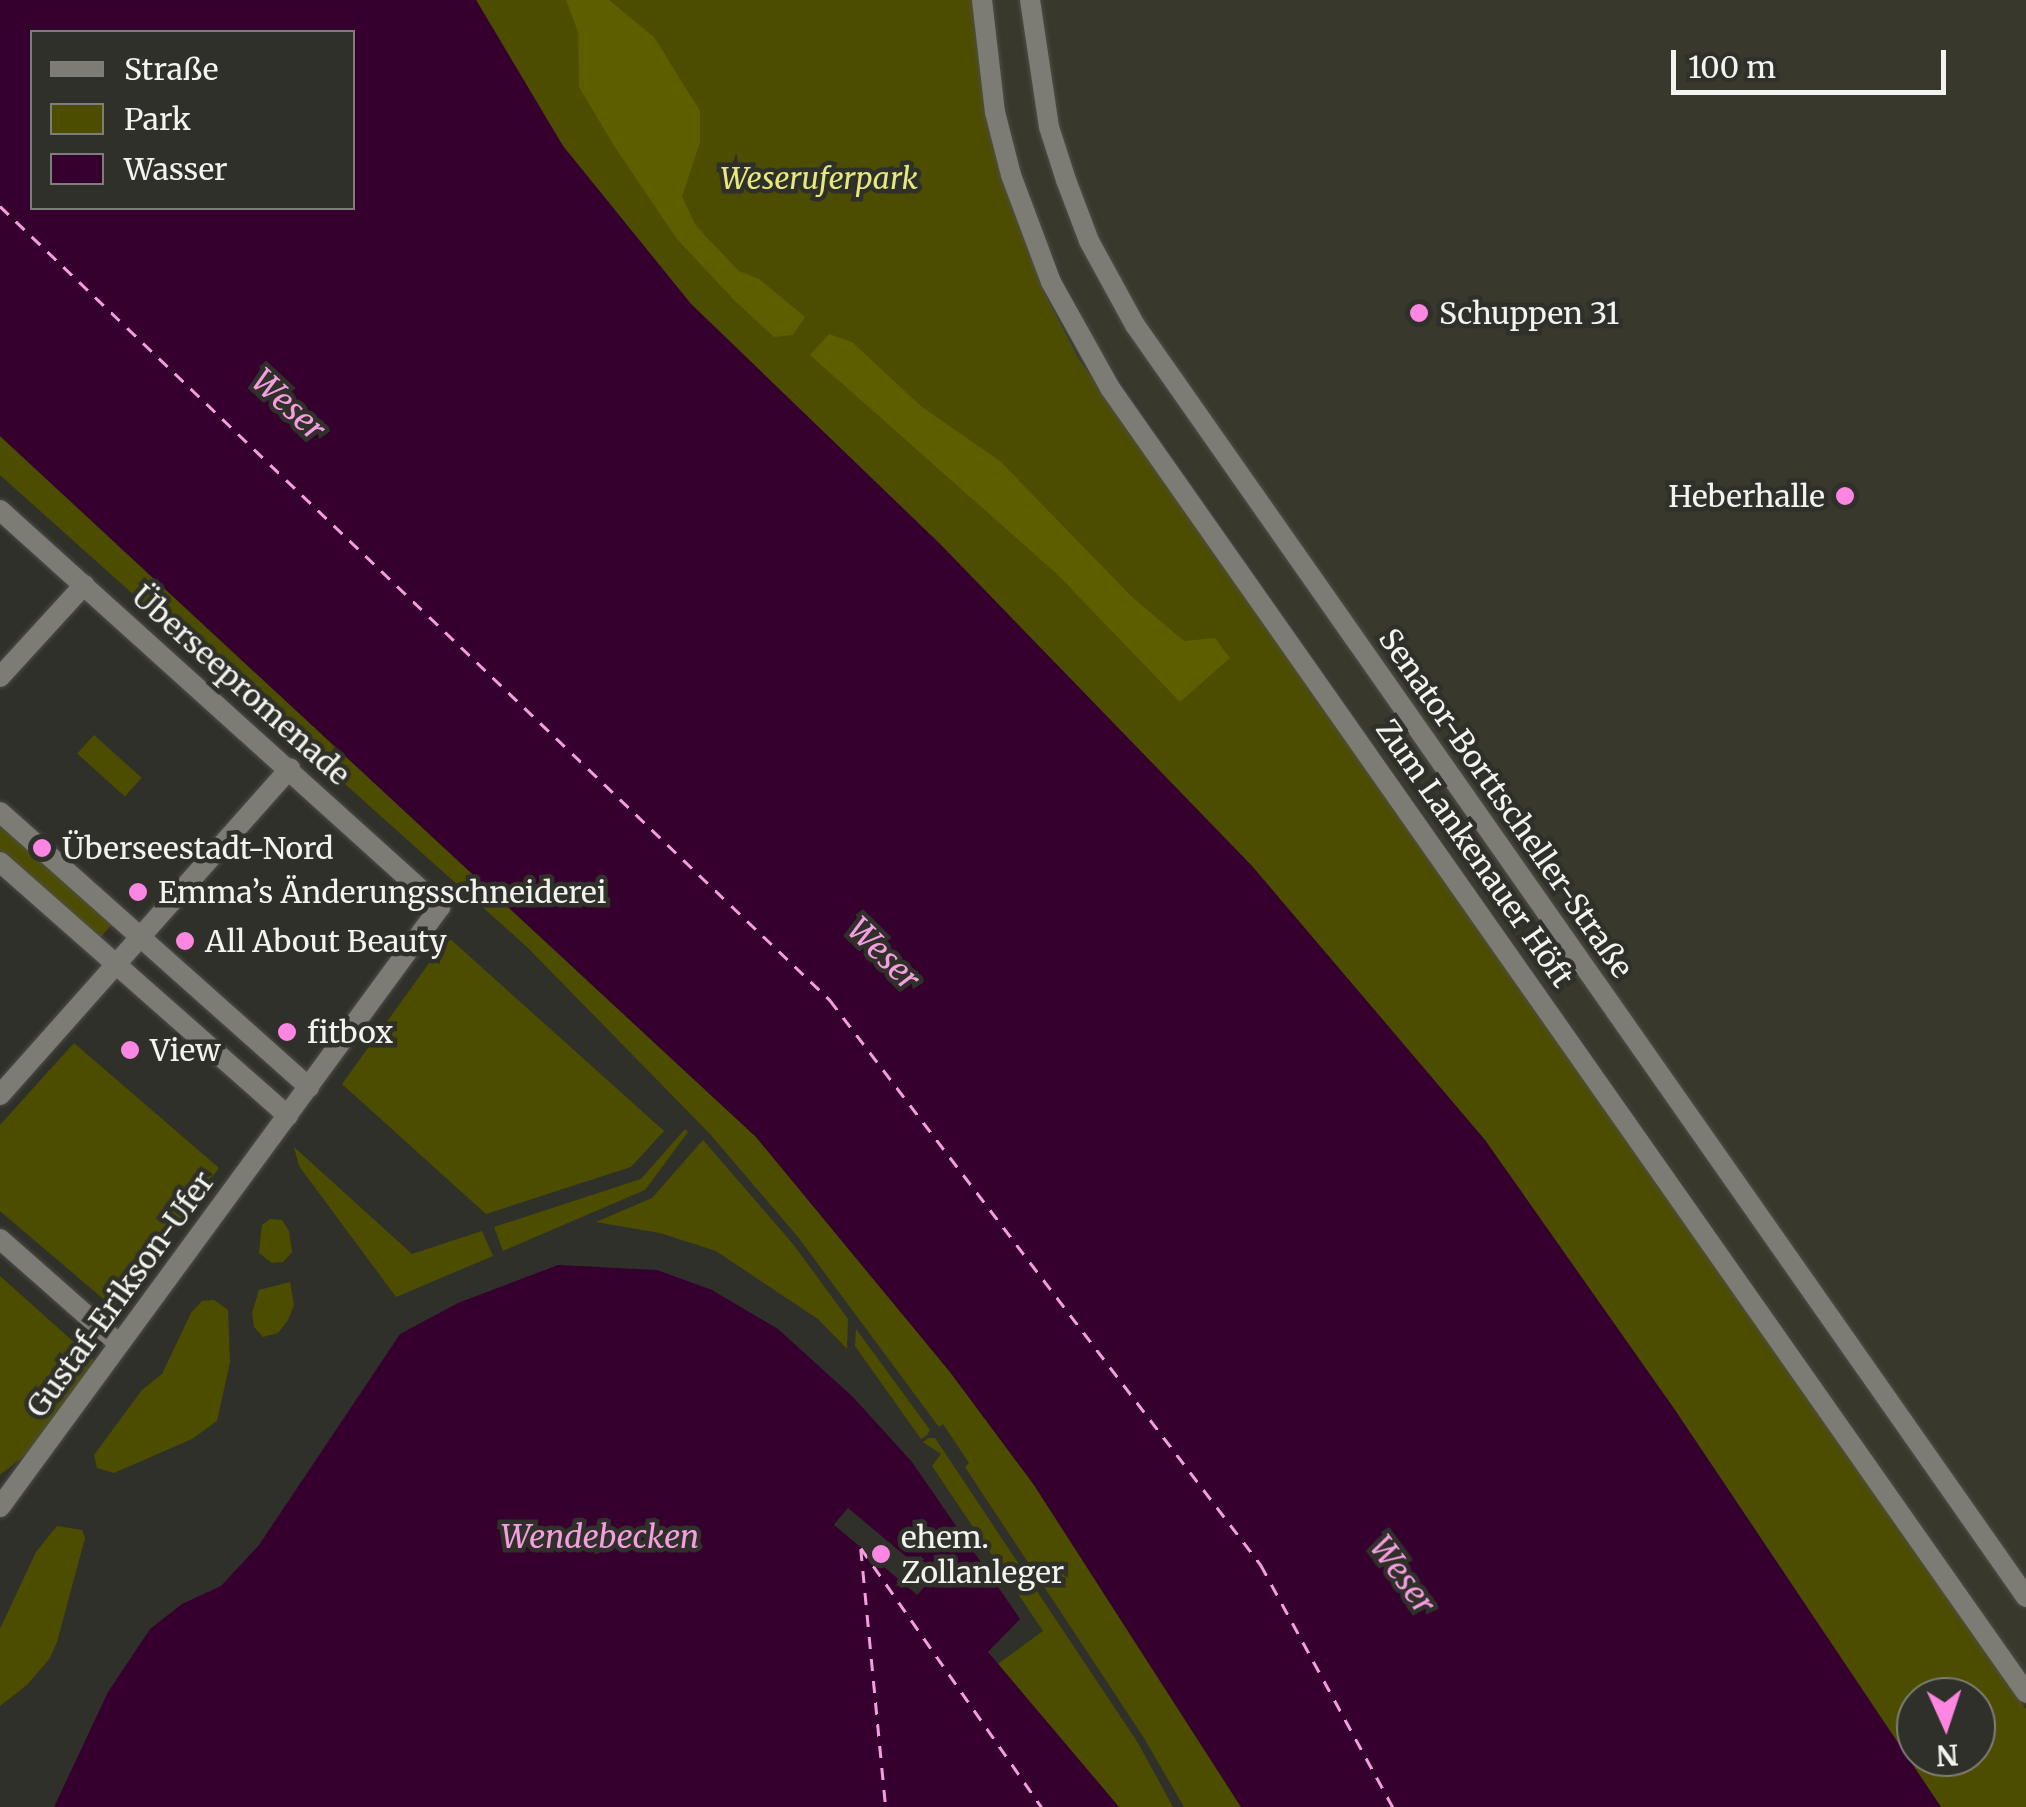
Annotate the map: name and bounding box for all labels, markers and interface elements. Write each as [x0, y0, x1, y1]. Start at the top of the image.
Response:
legend [30, 30, 355, 210]
scale bar [1676, 30, 1951, 92]
text: 100 m [1688, 48, 1776, 86]
text: Straße [124, 50, 218, 88]
text: Park [124, 100, 191, 138]
text: Wasser [124, 150, 227, 188]
park label: Weseruferpark [720, 160, 918, 196]
place label: Schuppen 31 [1439, 295, 1619, 331]
marker: Schuppen 31 [1408, 302, 1430, 324]
water label: Weser [243, 361, 333, 449]
place label: Heberhalle [1668, 478, 1825, 514]
marker: Heberhalle [1834, 485, 1856, 507]
street label: Überseepromenade [125, 578, 357, 792]
street label: Senator-Borttscheller-Straße [1371, 622, 1641, 984]
street label: Zum Lankenauer Höft [1369, 712, 1581, 994]
place label: Überseestadt-Nord [62, 830, 334, 866]
marker: Überseestadt-Nord [31, 837, 53, 859]
place label: Emma’s Änderungsschneiderei [158, 874, 606, 910]
marker: Emma’s Änderungsschneiderei [127, 881, 149, 903]
water label: Weser [839, 910, 927, 998]
place label: All About Beauty [205, 923, 447, 959]
marker: All About Beauty [174, 930, 196, 952]
place label: fitbox [307, 1014, 393, 1050]
marker: fitbox [276, 1021, 298, 1043]
place label: View [150, 1032, 221, 1068]
marker: View [119, 1039, 141, 1061]
street label: Gustaf-Erikson-Ufer [19, 1164, 221, 1424]
water label: Wendebecken [501, 1518, 699, 1556]
place label: ehem. Zollanleger [901, 1519, 1064, 1590]
water label: Weser [1361, 1529, 1443, 1621]
marker: ehem. Zollanleger [870, 1543, 892, 1565]
north arrow [1896, 1677, 1996, 1777]
text: N [1935, 1736, 1959, 1774]

